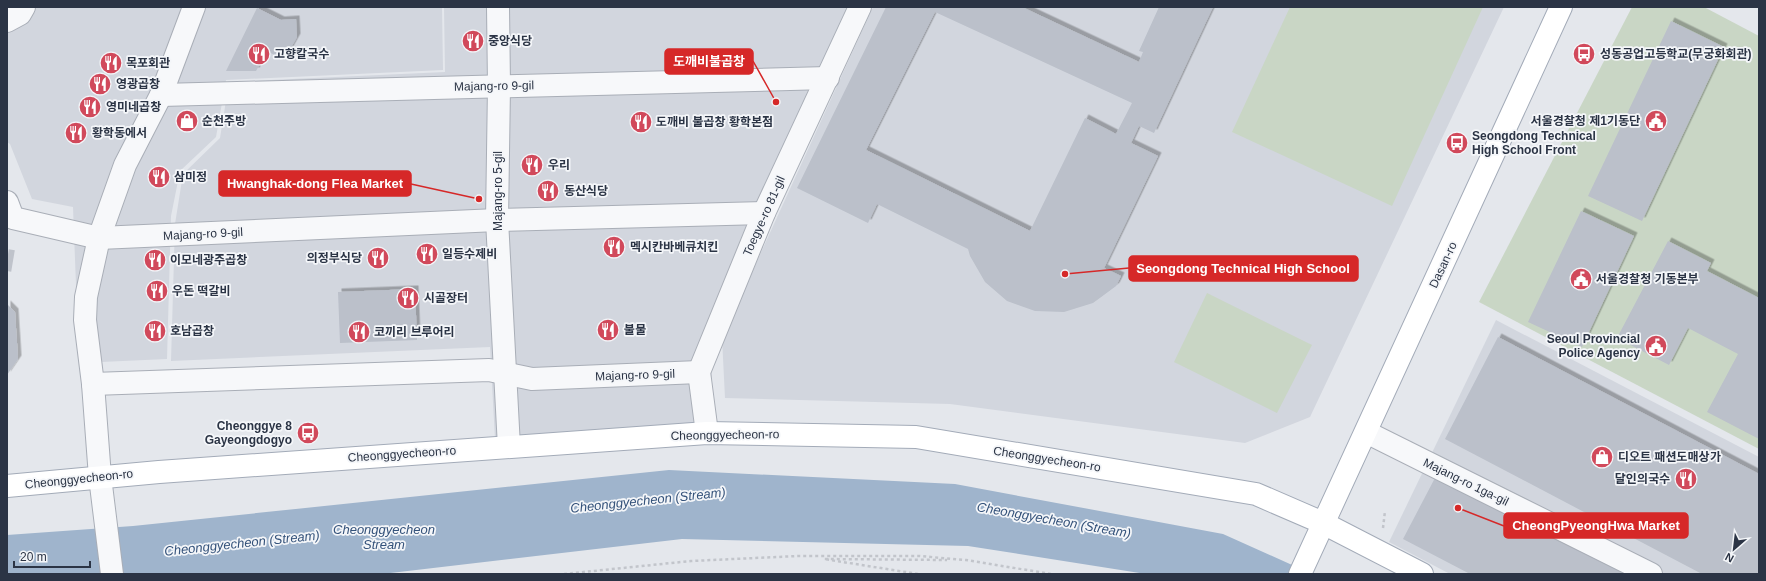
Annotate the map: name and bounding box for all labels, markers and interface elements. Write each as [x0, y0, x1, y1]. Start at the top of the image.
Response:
restaurant icon: 중앙식당 [460, 28, 486, 54]
place label: 중앙식당 [488, 34, 532, 48]
restaurant icon: 고향칼국수 [246, 41, 272, 67]
bus stop icon: 성동공업고등학교(무궁화회관) [1571, 41, 1597, 67]
place label: 고향칼국수 [274, 47, 329, 61]
place label: 성동공업고등학교(무궁화회관) [1600, 47, 1752, 61]
callout: 도깨비불곱창 [665, 49, 753, 74]
restaurant icon: 목포회관 [98, 50, 124, 76]
text: 도깨비불곱창 [673, 54, 745, 69]
place label: 목포회관 [126, 56, 170, 70]
restaurant icon: 영광곱창 [87, 71, 113, 97]
place label: 영광곱창 [116, 77, 160, 91]
street label: Majang-ro 9-gil [454, 78, 534, 94]
restaurant icon: 영미네곱창 [77, 94, 103, 120]
place label: 영미네곱창 [106, 100, 161, 114]
shop icon: 순천주방 [174, 108, 200, 134]
public building icon: 서울경찰청 제1기동단 [1643, 108, 1669, 134]
restaurant icon: 도깨비 불곱창 황학본점 [628, 109, 654, 135]
place label: 순천주방 [202, 114, 246, 128]
place label: 서울경찰청 제1기동단 [1531, 114, 1640, 128]
place label: 도깨비 불곱창 황학본점 [656, 115, 773, 129]
restaurant icon: 황학동에서 [63, 120, 89, 146]
place label: 황학동에서 [92, 126, 147, 140]
place label: Seongdong Technical High School Front [1472, 129, 1596, 157]
bus stop icon: Seongdong Technical High School Front [1444, 130, 1470, 156]
street label: Majang-ro 5-gil [491, 151, 505, 231]
restaurant icon: 우리 [519, 152, 545, 178]
place label: 우리 [548, 158, 570, 172]
restaurant icon: 삼미정 [146, 164, 172, 190]
place label: 삼미정 [174, 170, 207, 184]
callout: Hwanghak-dong Flea Market [219, 171, 411, 196]
street label: Toegye-ro 81-gil [740, 174, 788, 258]
text: Hwanghak-dong Flea Market [227, 176, 404, 191]
restaurant icon: 동산식당 [535, 178, 561, 204]
place label: 동산식당 [564, 184, 608, 198]
street label: Majang-ro 9-gil [163, 225, 243, 243]
restaurant icon: 멕시칸바베큐치킨 [601, 234, 627, 260]
street label: Dasan-ro [1426, 239, 1460, 290]
place label: 멕시칸바베큐치킨 [630, 240, 718, 254]
restaurant icon: 일등수제비 [414, 241, 440, 267]
restaurant icon: 의정부식당 [365, 245, 391, 271]
restaurant icon: 이모네광주곱창 [142, 247, 168, 273]
place label: 일등수제비 [442, 247, 497, 261]
place label: 의정부식당 [307, 251, 362, 265]
place label: 이모네광주곱창 [170, 253, 247, 267]
callout: Seongdong Technical High School [1129, 256, 1358, 281]
text: Seongdong Technical High School [1136, 261, 1350, 276]
public building icon: 서울경찰청 기동본부 [1568, 266, 1594, 292]
place label: 서울경찰청 기동본부 [1596, 272, 1699, 286]
restaurant icon: 우돈 떡갈비 [144, 278, 170, 304]
place label: 우돈 떡갈비 [172, 284, 231, 298]
restaurant icon: 시골장터 [395, 285, 421, 311]
place label: 시골장터 [424, 291, 468, 305]
restaurant icon: 불물 [595, 317, 621, 343]
restaurant icon: 호남곱창 [142, 318, 168, 344]
restaurant icon: 코끼리 브루어리 [346, 319, 372, 345]
place label: 불물 [624, 323, 646, 337]
place label: 호남곱창 [170, 324, 214, 338]
place label: 코끼리 브루어리 [374, 325, 455, 339]
place label: Seoul Provincial Police Agency [1547, 332, 1640, 360]
public building icon: Seoul Provincial Police Agency [1643, 333, 1669, 359]
street label: Majang-ro 9-gil [595, 367, 675, 383]
place label: Cheonggye 8 Gayeongdogyo [205, 419, 292, 447]
bus stop icon: Cheonggye 8 Gayeongdogyo [295, 420, 321, 446]
street label: Cheonggyecheon-ro [671, 427, 780, 443]
street label: Cheonggyecheon-ro [347, 443, 457, 465]
street label: Cheonggyecheon-ro [992, 444, 1102, 474]
shop icon: 디오트 패션도매상가 [1589, 444, 1615, 470]
place label: 디오트 패션도매상가 [1618, 450, 1721, 464]
street label: Majang-ro 1ga-gil [1421, 455, 1511, 509]
street label: Cheonggyecheon-ro [24, 466, 134, 492]
restaurant icon: 달인의국수 [1673, 466, 1699, 492]
place label: 달인의국수 [1615, 472, 1670, 486]
water label: Cheonggyecheon (Stream) [570, 484, 726, 516]
water label: Cheonggyecheon (Stream) [976, 499, 1132, 541]
callout: CheongPyeongHwa Market [1504, 513, 1688, 538]
text: CheongPyeongHwa Market [1512, 518, 1680, 533]
water label: Cheonggyecheon Stream [333, 522, 435, 552]
water label: Cheonggyecheon (Stream) [164, 527, 320, 559]
north arrow [1714, 529, 1754, 569]
scale bar [14, 543, 90, 569]
text: 20 m [20, 550, 47, 564]
text: N [1723, 551, 1736, 565]

